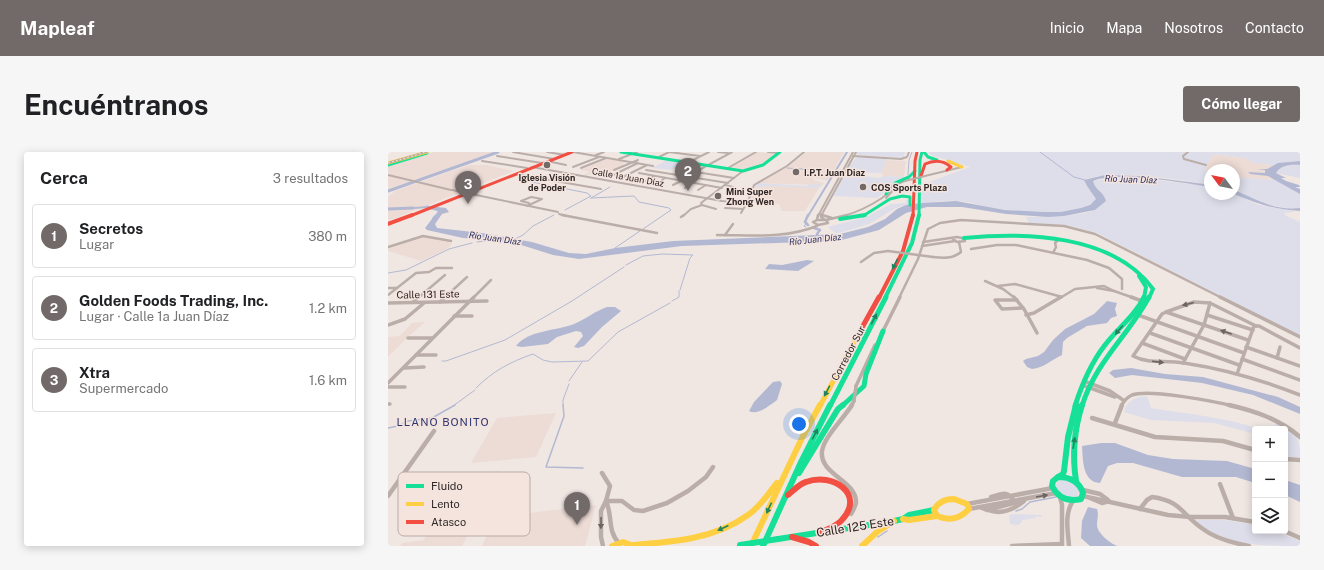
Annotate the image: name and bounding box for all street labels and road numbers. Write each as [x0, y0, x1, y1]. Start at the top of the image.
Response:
street label: Calle 1a Juan Díaz [591, 165, 665, 189]
street label: Calle 131 Este [396, 287, 460, 301]
street label: Corredor Sur [829, 323, 868, 382]
street label: Calle 125 Este [815, 514, 895, 540]

